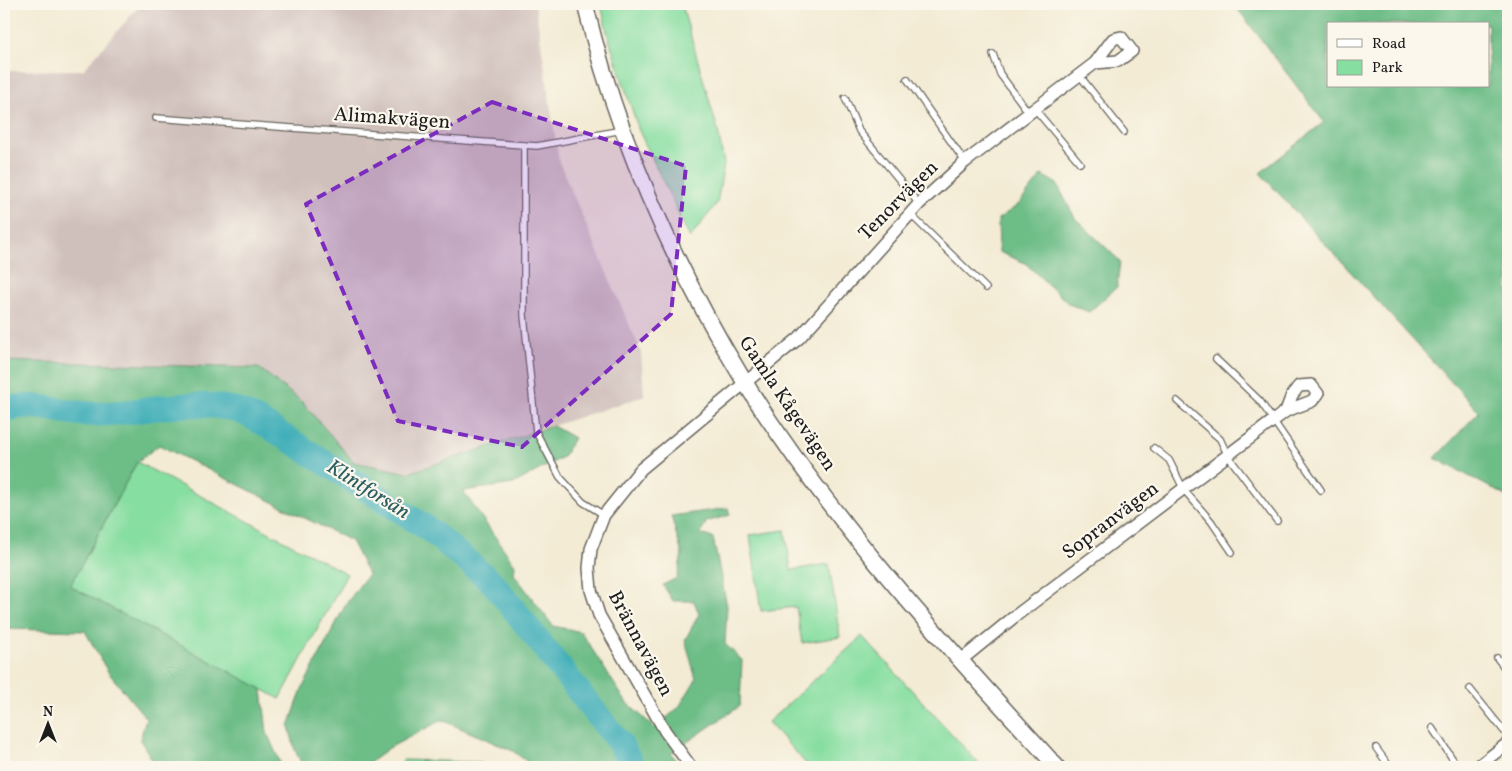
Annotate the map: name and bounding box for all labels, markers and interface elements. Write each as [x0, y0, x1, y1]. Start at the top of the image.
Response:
legend [1327, 22, 1490, 88]
text: Road [1372, 34, 1406, 55]
text: Park [1372, 58, 1403, 79]
street label: Alimakvägen [333, 101, 451, 137]
street label: Tenorvägen [853, 155, 945, 247]
street label: Gamla Kågevägen [731, 331, 843, 477]
water label: Klintforsån [321, 453, 415, 527]
street label: Sopranvägen [1057, 475, 1165, 567]
street label: Brännavägen [600, 586, 680, 702]
north arrow [22, 698, 72, 748]
text: N [43, 703, 53, 722]

